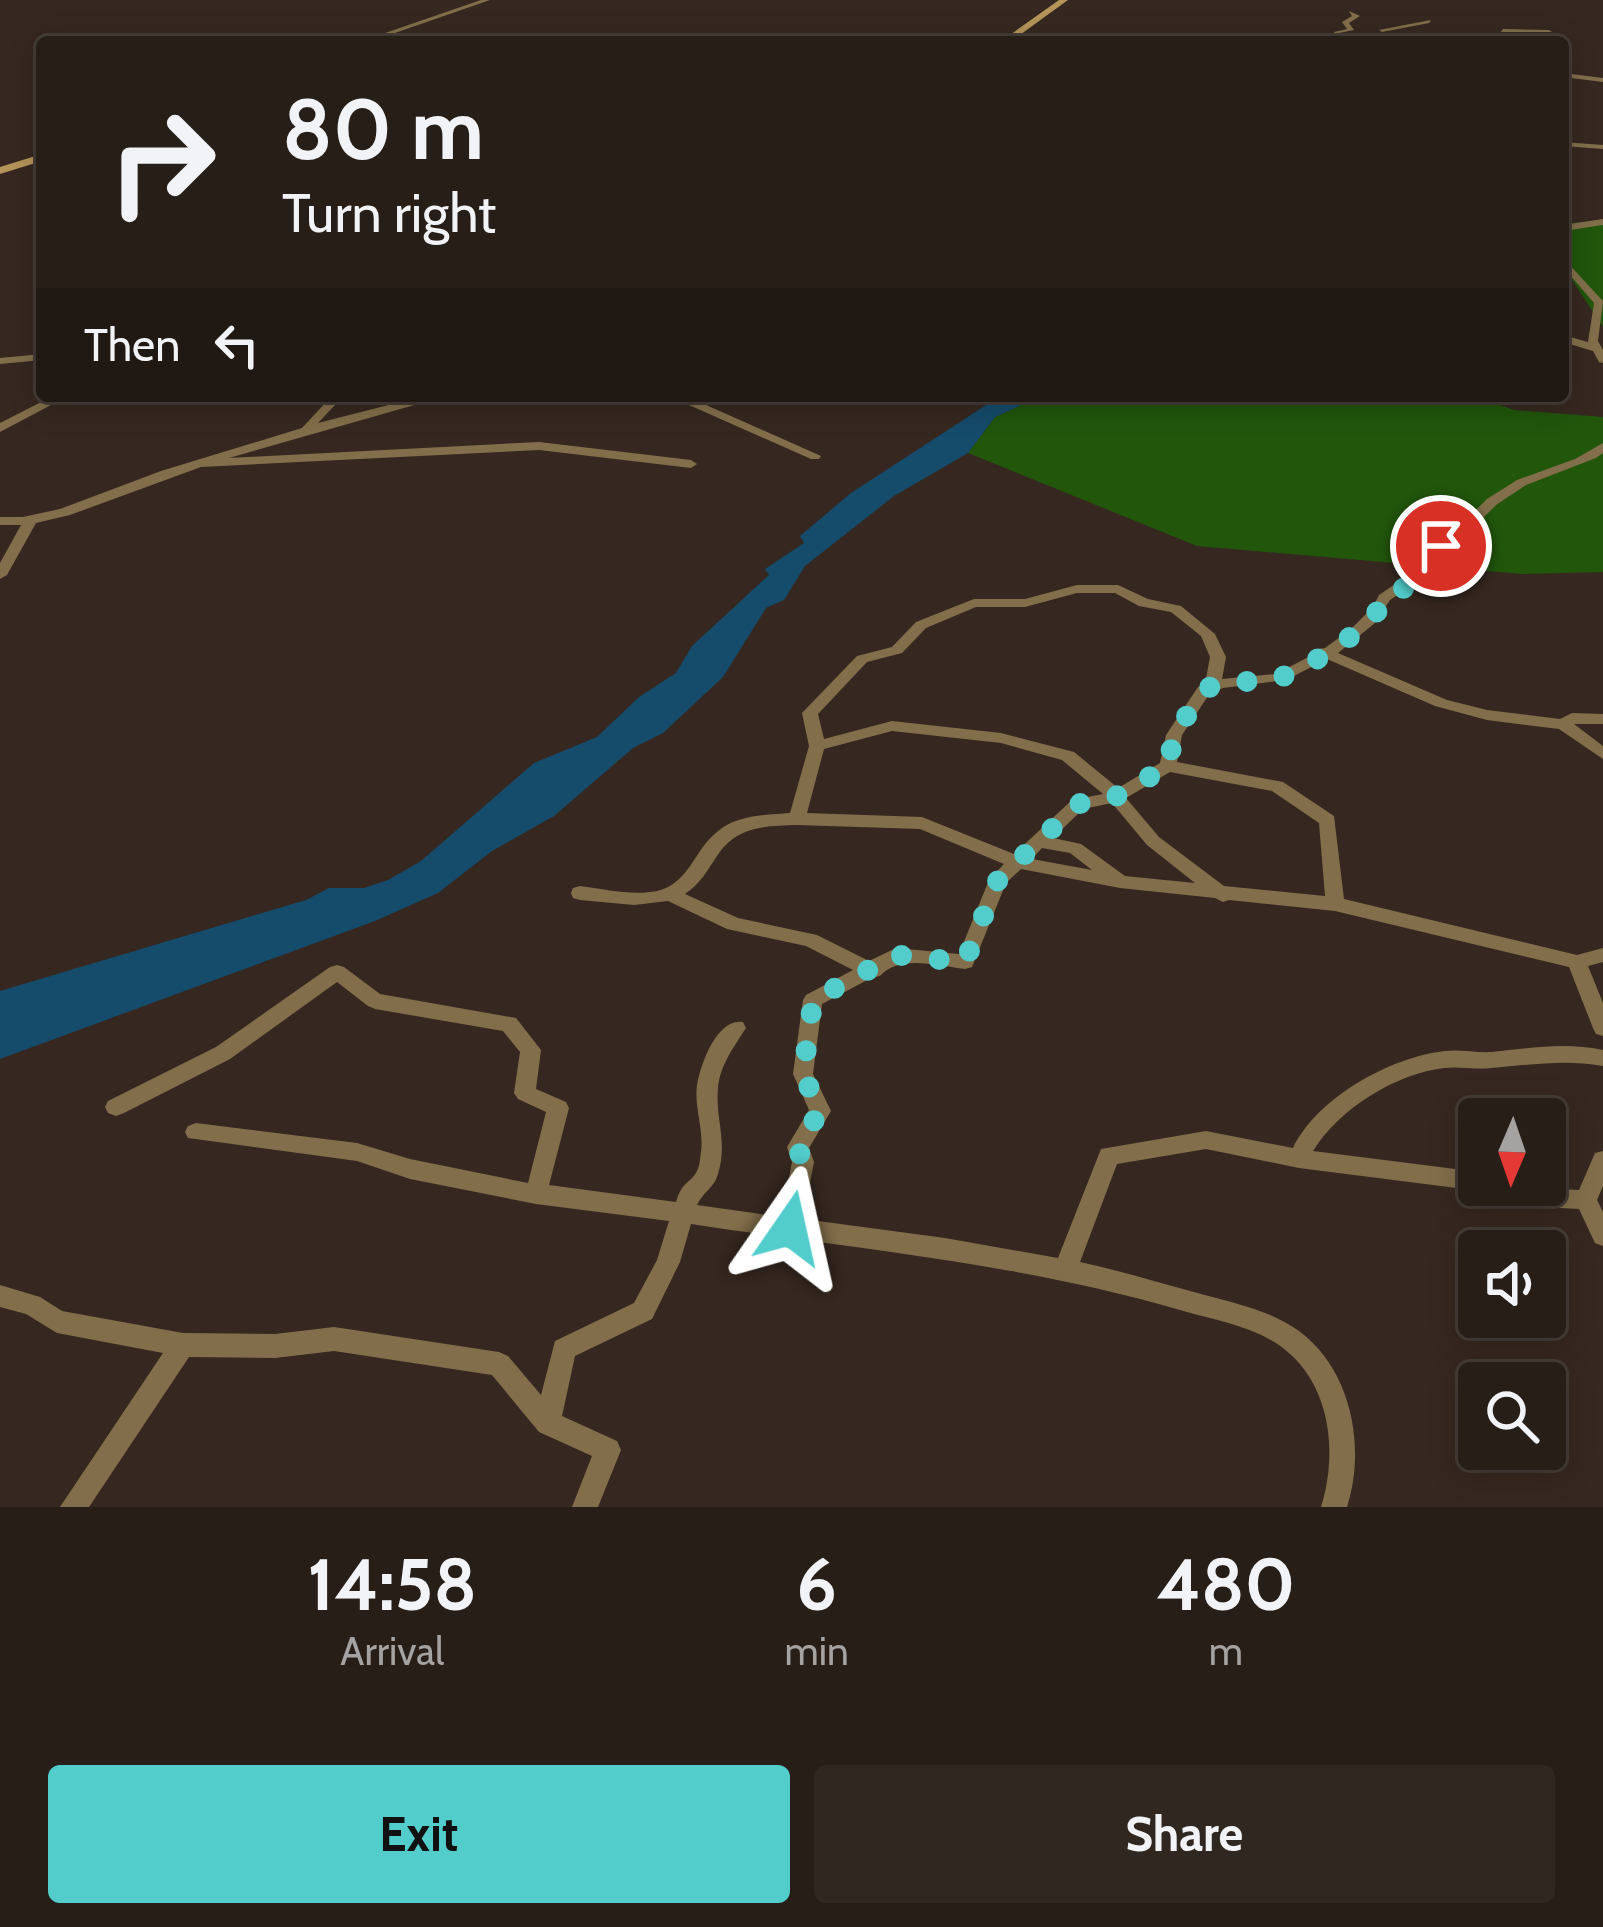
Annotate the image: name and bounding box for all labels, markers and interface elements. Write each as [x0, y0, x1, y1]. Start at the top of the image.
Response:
text: 80 m [282, 78, 484, 180]
icon: right [84, 84, 240, 240]
text: Turn right [282, 180, 496, 246]
icon: left [204, 312, 270, 378]
text: Then [84, 318, 180, 372]
pin [1390, 495, 1492, 597]
icon: arrive [1408, 513, 1474, 579]
north arrow [1458, 1098, 1566, 1206]
map controls [1458, 1098, 1566, 1470]
position arrow [727, 1165, 853, 1291]
button: sound [1458, 1230, 1566, 1338]
button: search [1458, 1362, 1566, 1470]
text: 14:58 [308, 1541, 477, 1628]
text: 6 [796, 1541, 837, 1628]
text: 480 [1156, 1541, 1295, 1628]
text: Arrival [340, 1627, 444, 1675]
text: min [785, 1627, 849, 1675]
text: m [1209, 1627, 1243, 1675]
button: Exit [48, 1765, 790, 1903]
button: Share [814, 1765, 1555, 1903]

